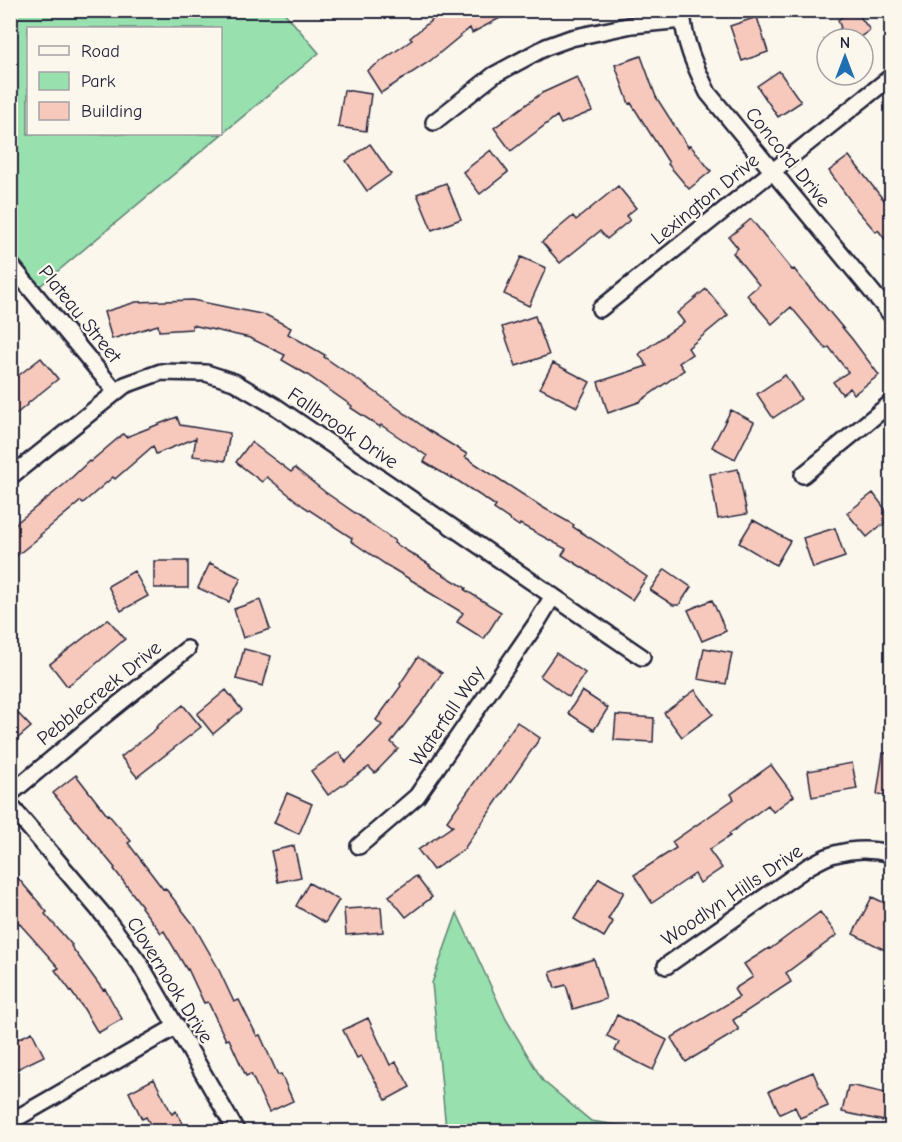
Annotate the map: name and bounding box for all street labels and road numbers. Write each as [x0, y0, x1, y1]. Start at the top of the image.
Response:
street label: Concord Drive [741, 102, 835, 212]
street label: Lexington Drive [647, 149, 763, 249]
street label: Plateau Street [34, 261, 127, 368]
street label: Fallbrook Drive [283, 383, 403, 473]
street label: Pebblecreek Drive [32, 636, 166, 750]
street label: Waterfall Way [405, 662, 489, 770]
street label: Woodlyn Hills Drive [657, 839, 807, 951]
street label: Clovernook Drive [122, 913, 218, 1047]

